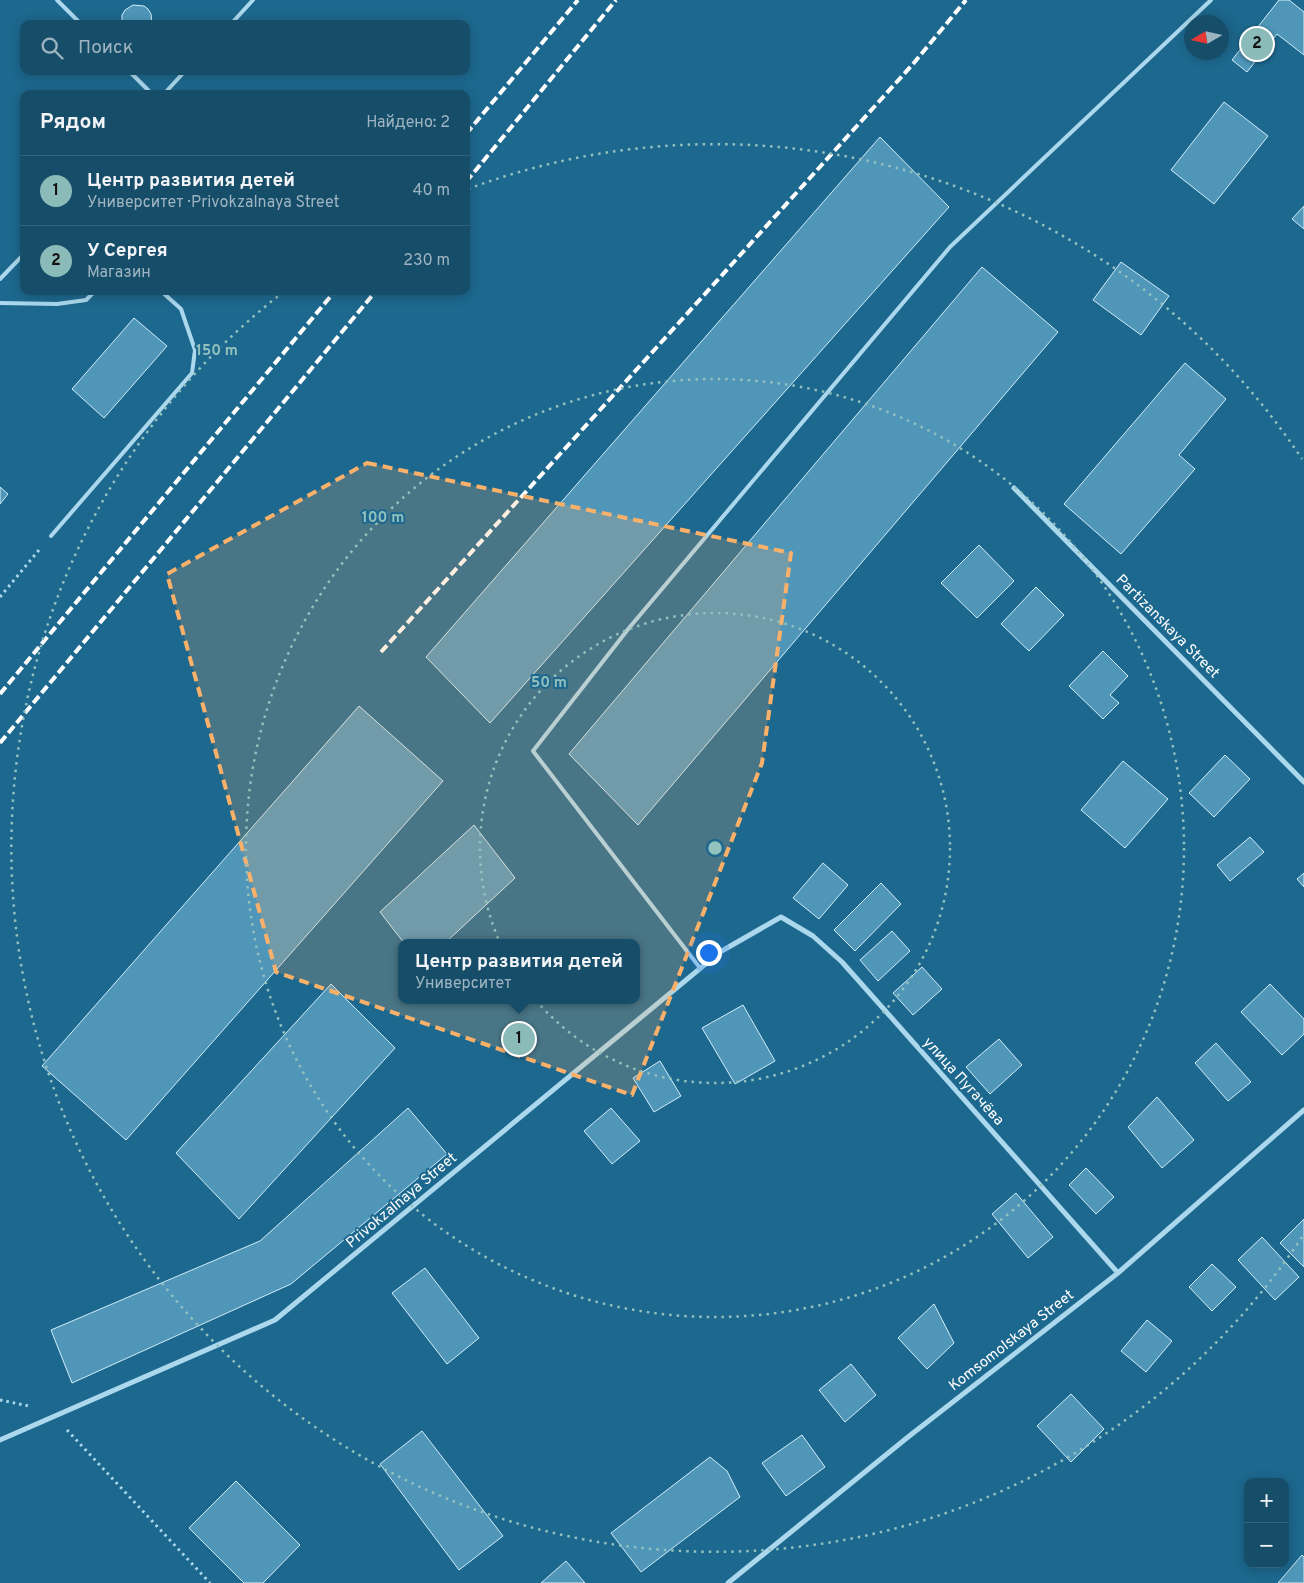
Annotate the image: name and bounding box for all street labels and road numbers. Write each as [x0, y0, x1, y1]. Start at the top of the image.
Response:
street label: Partizanskaya Street [1111, 571, 1223, 683]
street label: улица Пугачёва [918, 1034, 1008, 1130]
street label: Privokzalnaya Street [343, 1149, 461, 1253]
street label: Komsomolskaya Street [945, 1286, 1078, 1396]

